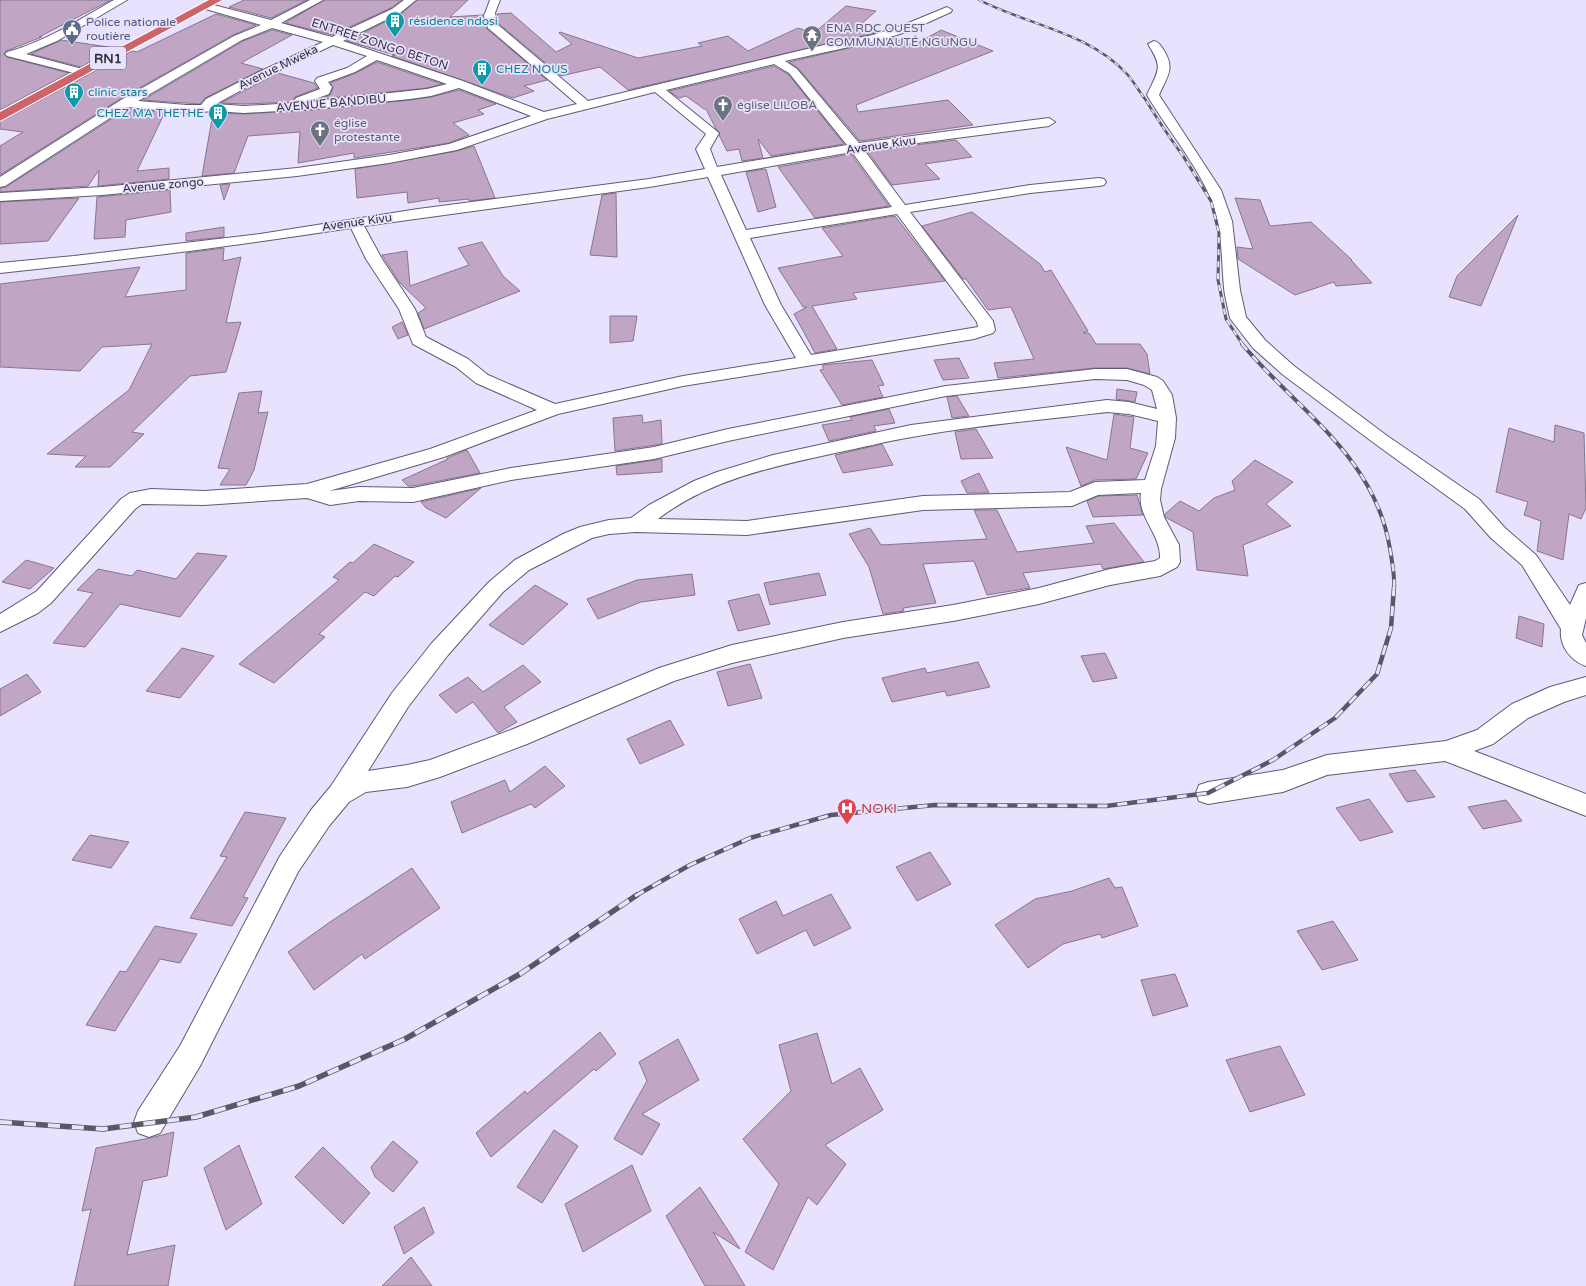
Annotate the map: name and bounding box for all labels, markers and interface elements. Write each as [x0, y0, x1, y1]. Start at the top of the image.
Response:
building icon: résidence ndosi [384, 10, 406, 38]
place label: résidence ndosi [409, 14, 498, 28]
place label: Police nationale routière [86, 15, 176, 43]
street label: ENTREE ZONGO BETON [310, 15, 450, 73]
public building icon: Police nationale routière [61, 18, 83, 46]
place label: ENA RDC OUEST COMMUNAUTÉ NGUNGU [826, 21, 977, 49]
temple icon: ENA RDC OUEST COMMUNAUTÉ NGUNGU [801, 24, 823, 52]
street label: Avenue Mweka [236, 42, 320, 92]
road number: RN1 [90, 47, 126, 69]
building icon: CHEZ NOUS [471, 58, 493, 86]
place label: CHEZ NOUS [496, 62, 568, 76]
building icon: clinic stars [63, 81, 85, 109]
place label: clinic stars [88, 85, 148, 99]
street label: AVENUE BANDIBU [275, 91, 387, 115]
church icon: église LILOBA [712, 94, 734, 122]
place label: église LILOBA [737, 98, 817, 112]
building icon: CHEZ MA THETHE [207, 102, 229, 130]
place label: CHEZ MA THETHE [96, 106, 204, 120]
place label: église protestante [334, 116, 400, 144]
church icon: église protestante [309, 119, 331, 147]
street label: Avenue Kivu [845, 133, 917, 157]
street label: Avenue zongo [122, 174, 204, 196]
street label: Avenue Kivu [321, 210, 393, 234]
hospital icon: NOKI [836, 797, 858, 825]
place label: NOKI [861, 800, 897, 817]

